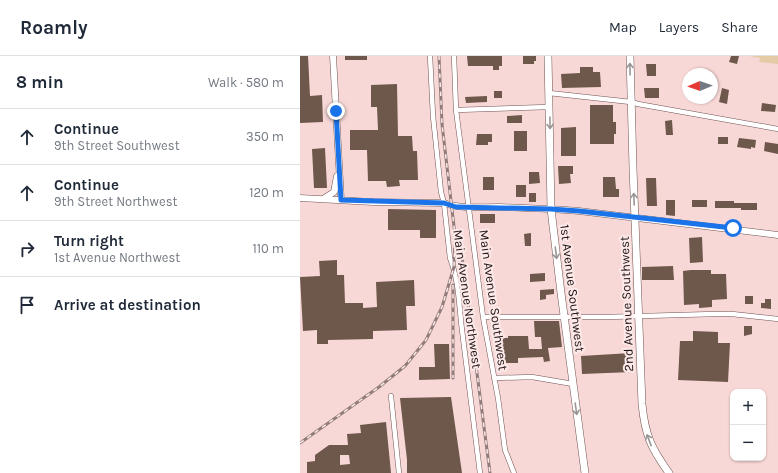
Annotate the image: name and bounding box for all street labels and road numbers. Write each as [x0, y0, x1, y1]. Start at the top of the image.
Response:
street label: 1st Avenue Southwest [557, 223, 588, 353]
street label: Main Avenue Northwest [450, 229, 485, 370]
street label: Main Avenue Southwest [476, 229, 511, 372]
street label: 2nd Avenue Southwest [617, 236, 636, 372]

